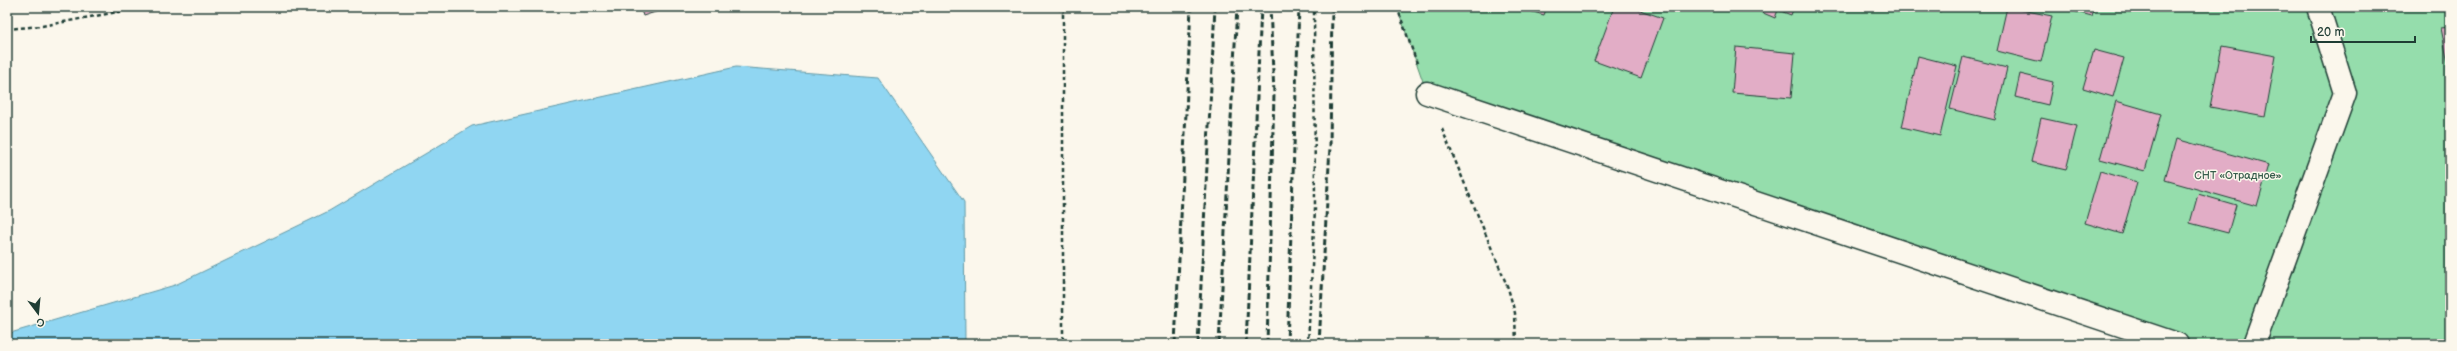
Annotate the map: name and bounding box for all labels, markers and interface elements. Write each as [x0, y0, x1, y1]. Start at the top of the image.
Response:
scale bar [2311, 18, 2415, 44]
text: 20 m [2317, 25, 2344, 40]
park label: СНТ «Отрадное» [2194, 169, 2282, 182]
north arrow [18, 293, 58, 333]
text: С [35, 315, 46, 330]

